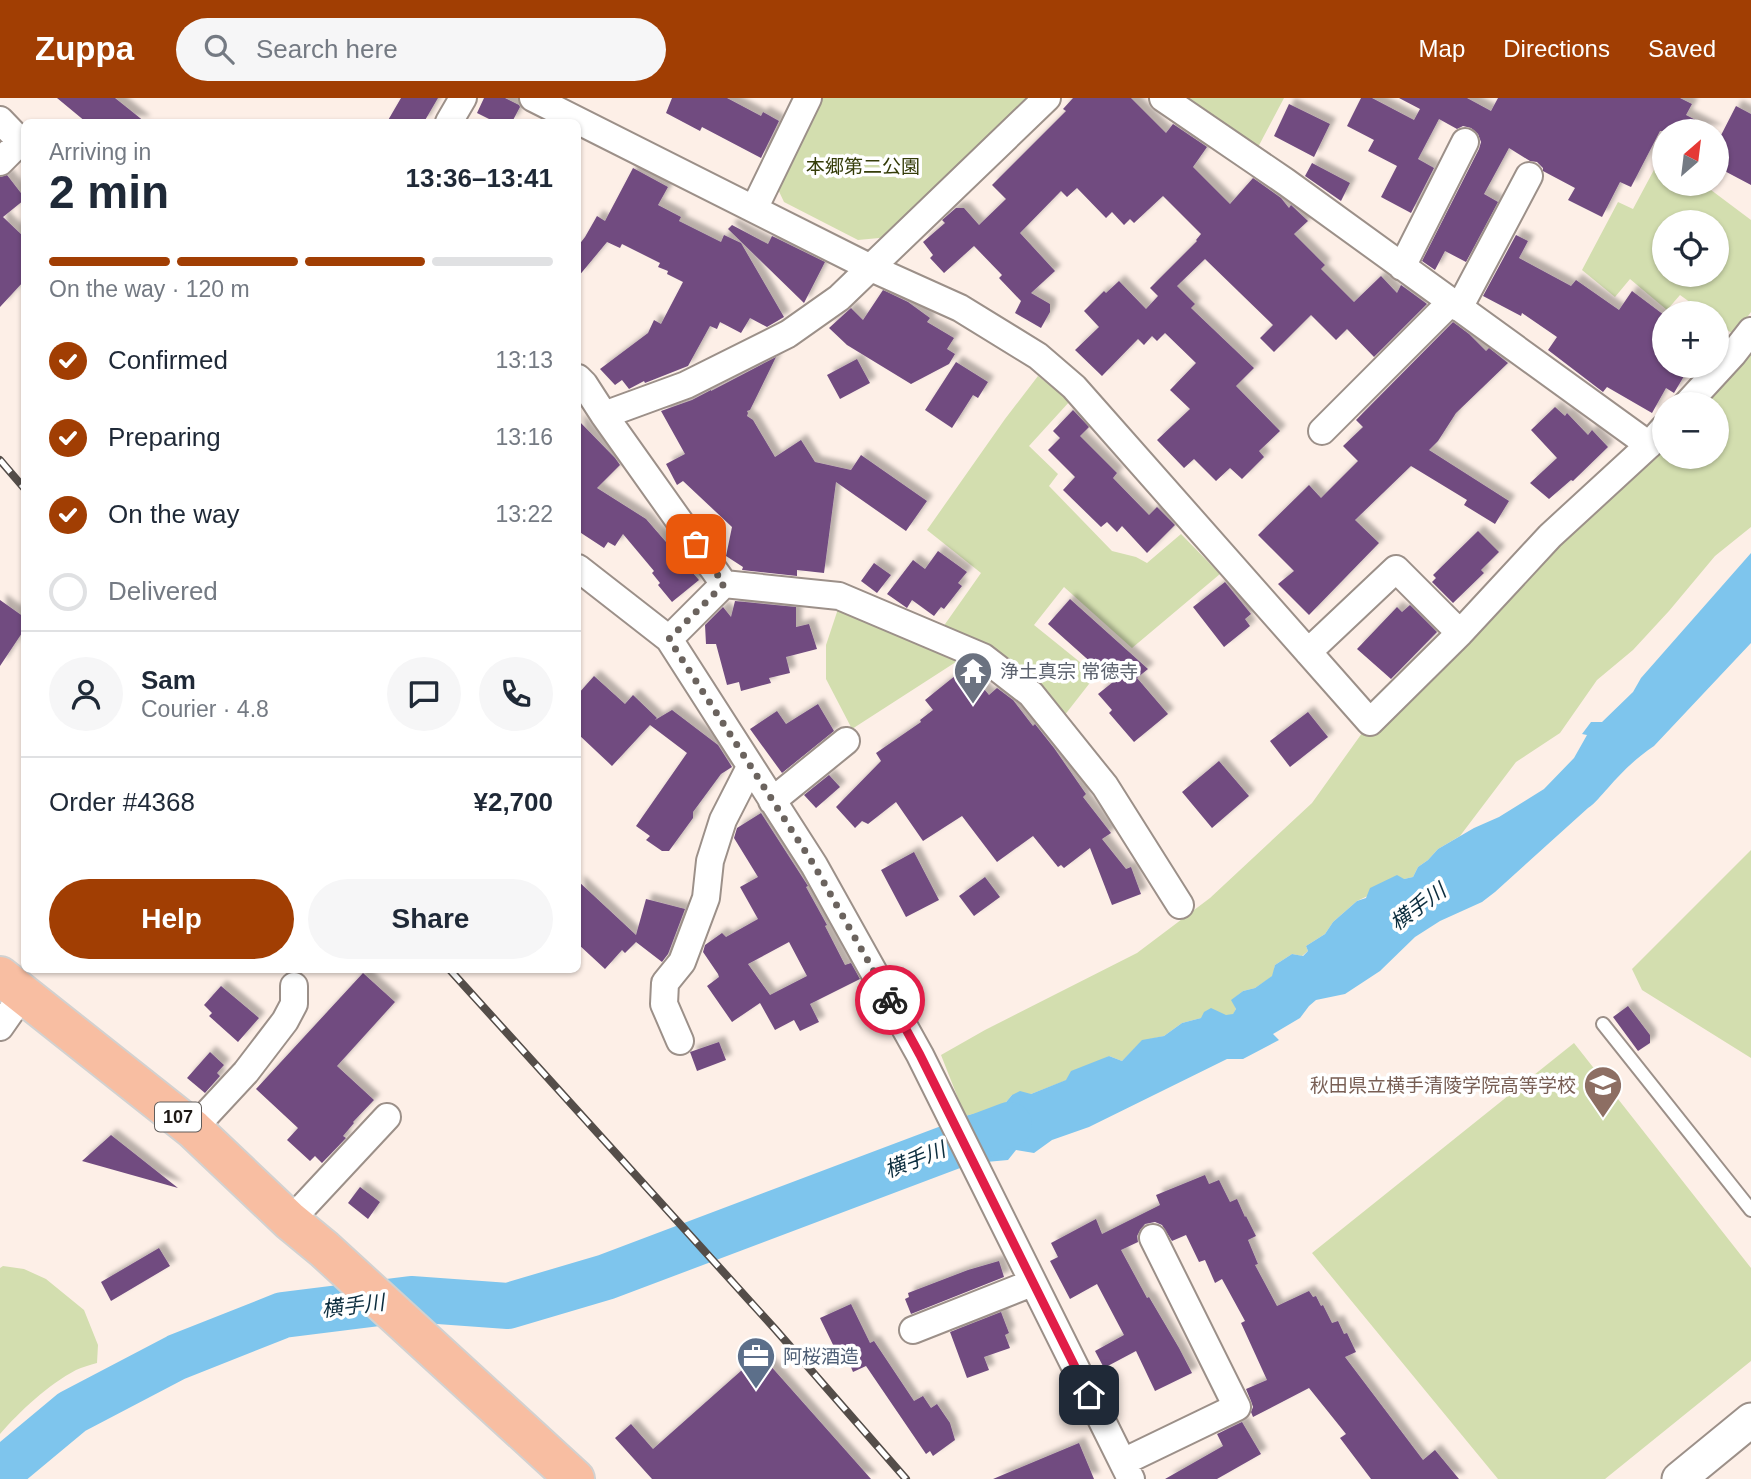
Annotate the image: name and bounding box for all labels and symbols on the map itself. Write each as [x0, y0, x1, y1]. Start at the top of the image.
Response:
north arrow [1652, 119, 1729, 196]
park label: 本郷第二公園 [806, 156, 920, 177]
pin [666, 514, 726, 574]
temple icon: 浄土真宗 常徳寺 [952, 650, 994, 705]
place label: 浄土真宗 常徳寺 [1000, 661, 1138, 682]
water label: 横手川 [1385, 878, 1452, 934]
courier [855, 965, 925, 1035]
school or university icon: 秋田県立横手清陵学院高等学校 [1582, 1064, 1624, 1119]
place label: 秋田県立横手清陵学院高等学校 [1310, 1075, 1576, 1096]
road number: 107 [155, 1102, 201, 1132]
water label: 横手川 [881, 1137, 950, 1182]
water label: 横手川 [320, 1290, 388, 1321]
office icon: 阿桜酒造 [735, 1335, 777, 1390]
place label: 阿桜酒造 [783, 1346, 859, 1367]
pin [1059, 1365, 1119, 1425]

